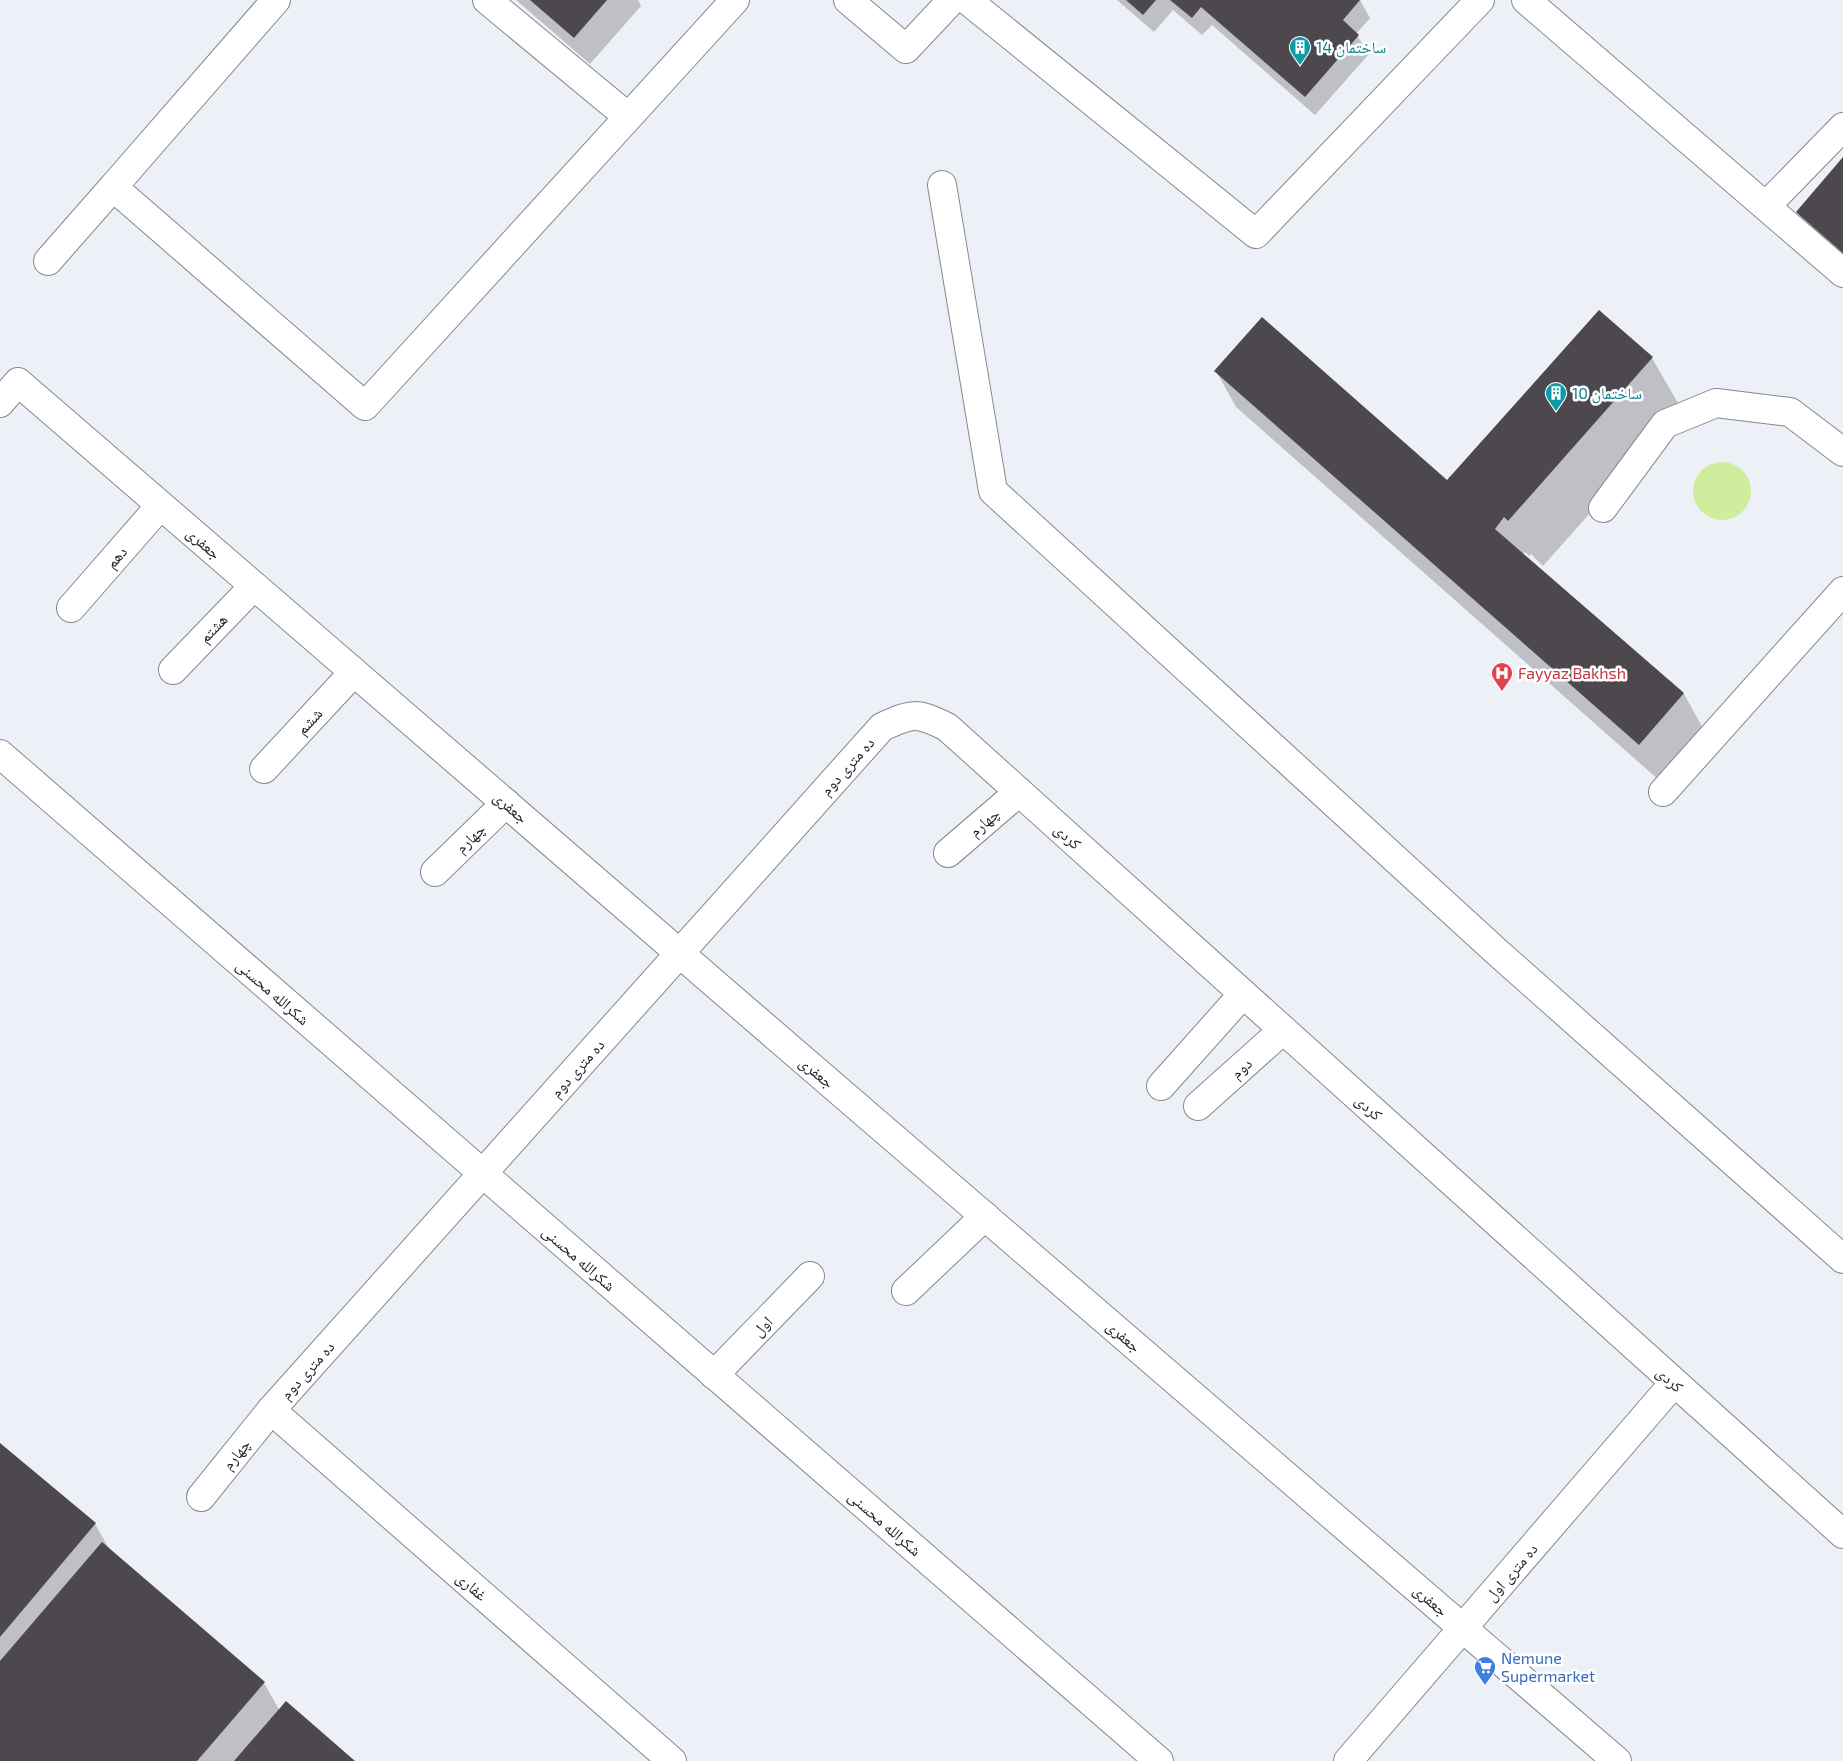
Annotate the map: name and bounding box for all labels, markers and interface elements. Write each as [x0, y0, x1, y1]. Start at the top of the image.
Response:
building icon: ساختمان 14 [1288, 35, 1312, 66]
place label: ساختمان 14 [1316, 37, 1386, 58]
building icon: ساختمان 10 [1544, 381, 1568, 412]
place label: ساختمان 10 [1572, 383, 1642, 404]
street label: جعفری [182, 523, 225, 564]
street label: دهم [101, 542, 132, 573]
street label: هشتم [194, 609, 232, 647]
hospital icon: Fayyaz Bakhsh [1490, 661, 1514, 692]
place label: Fayyaz Bakhsh [1518, 663, 1626, 682]
street label: ششم [292, 703, 327, 739]
street label: ده متری دوم [816, 733, 879, 800]
street label: جعفری [489, 787, 532, 828]
street label: چهارم [964, 803, 1004, 842]
street label: چهارم [451, 819, 490, 858]
street label: کردی [1050, 819, 1086, 854]
street label: شکرالله محسنی [232, 955, 314, 1030]
street label: ده متری دوم [546, 1035, 609, 1102]
street label: جعفری [795, 1052, 839, 1093]
street label: دوم [1226, 1053, 1257, 1084]
street label: کردی [1351, 1090, 1387, 1125]
street label: شکرالله محسنی [538, 1221, 620, 1296]
street label: اول [748, 1312, 777, 1341]
street label: جعفری [1102, 1316, 1145, 1357]
street label: ده متری دوم [276, 1337, 339, 1404]
street label: کردی [1652, 1362, 1688, 1397]
street label: چهارم [217, 1434, 255, 1474]
street label: شکرالله محسنی [844, 1486, 926, 1561]
street label: ده متری اول [1480, 1539, 1542, 1606]
street label: غفاری [452, 1567, 492, 1606]
street label: جعفری [1409, 1580, 1452, 1621]
place label: Nemune Supermarket [1501, 1648, 1595, 1685]
supermarket icon: Nemune Supermarket [1473, 1655, 1497, 1686]

